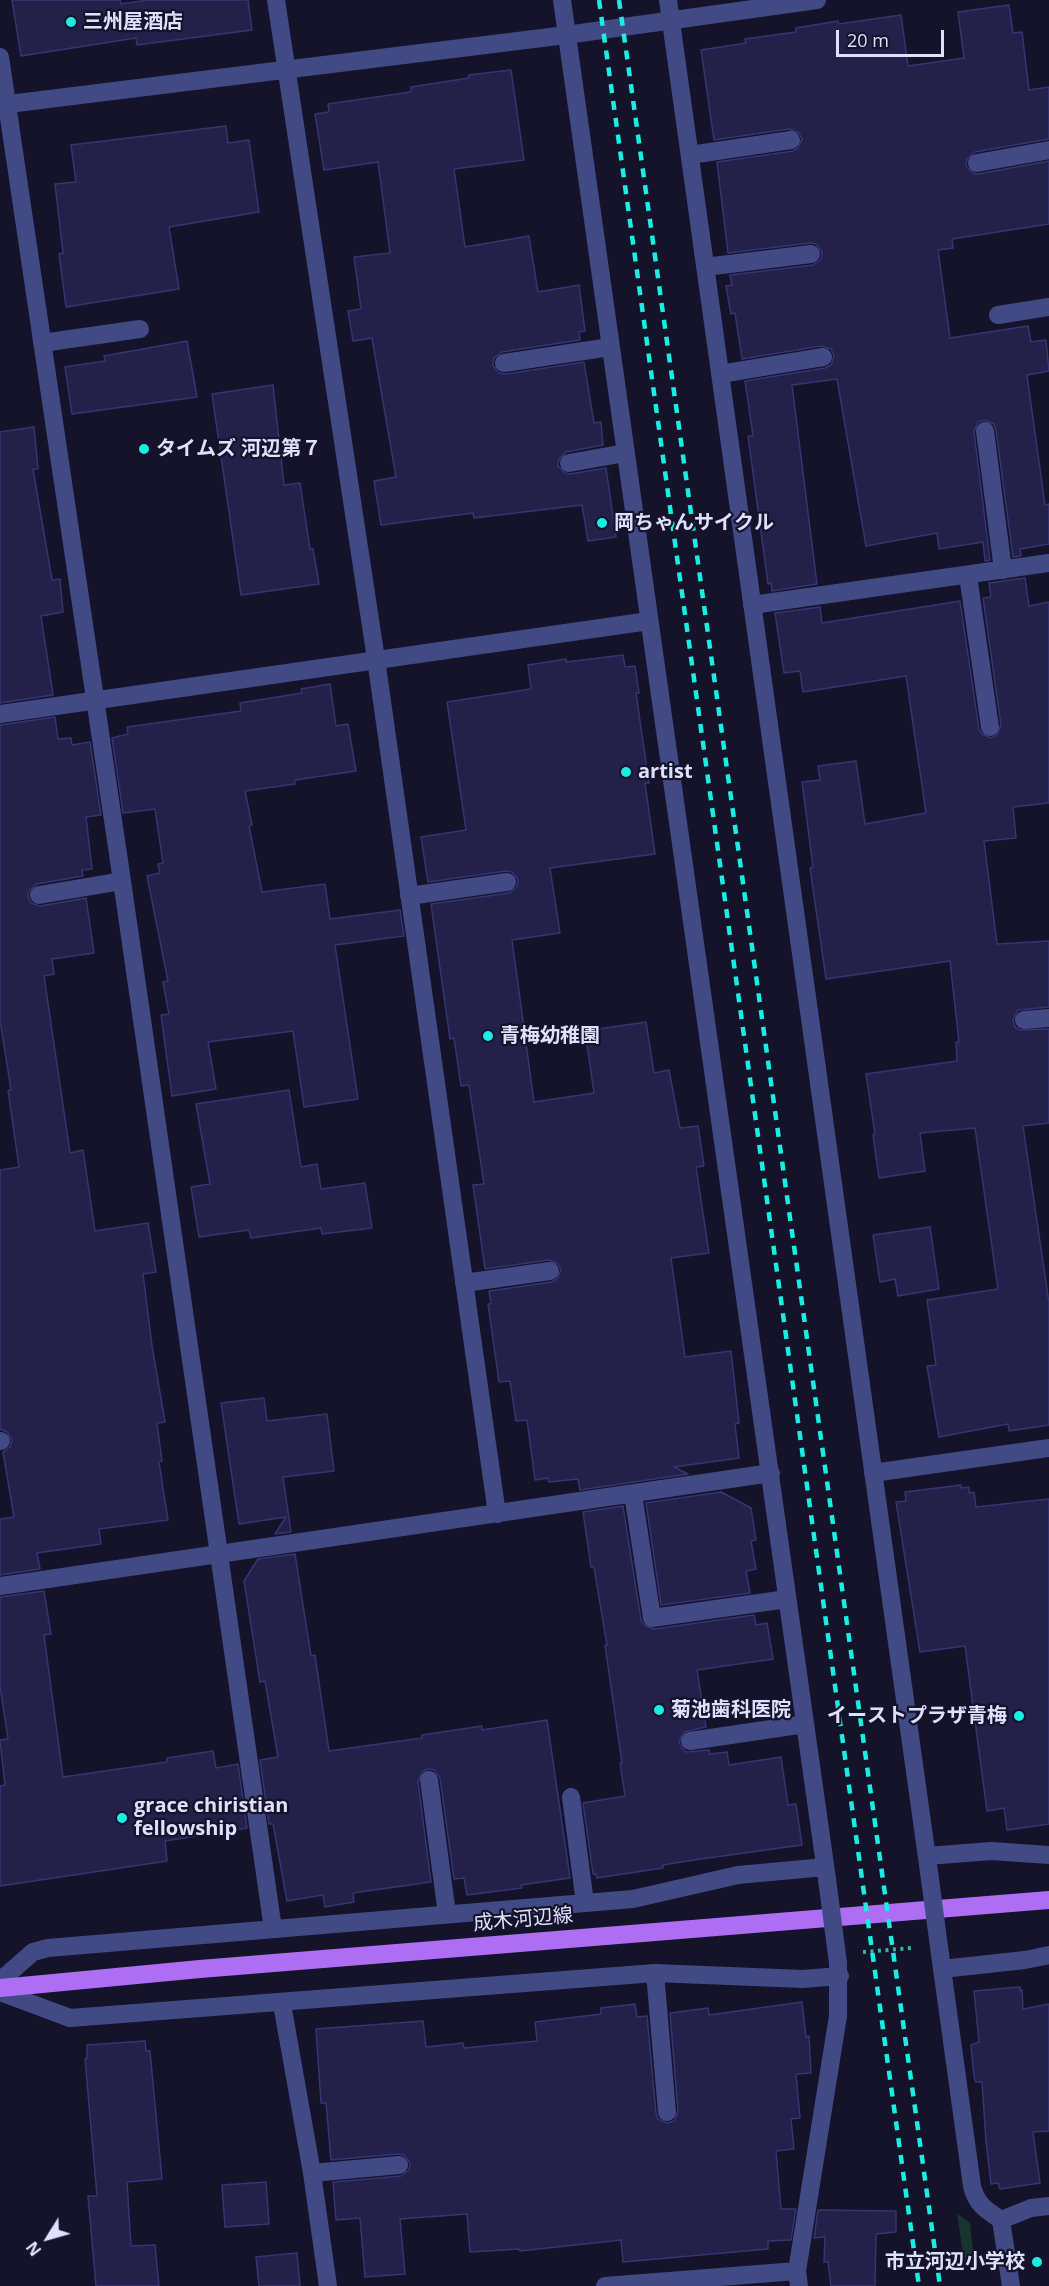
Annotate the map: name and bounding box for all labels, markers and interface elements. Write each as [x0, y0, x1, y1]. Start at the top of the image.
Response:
place label: 三州屋酒店 [83, 10, 183, 34]
marker: 三州屋酒店 [64, 15, 78, 29]
scale bar [839, 18, 947, 56]
text: 20 m [847, 28, 889, 52]
place label: タイムズ 河辺第７ [156, 437, 321, 461]
marker: タイムズ 河辺第７ [137, 442, 151, 456]
place label: 岡ちゃんサイクル [614, 511, 774, 535]
marker: 岡ちゃんサイクル [595, 516, 609, 530]
place label: artist [638, 760, 693, 784]
marker: artist [619, 765, 633, 779]
place label: 青梅幼稚園 [500, 1024, 600, 1048]
marker: 青梅幼稚園 [481, 1029, 495, 1043]
place label: 菊池歯科医院 [671, 1698, 791, 1722]
marker: 菊池歯科医院 [652, 1703, 666, 1717]
place label: イーストプラザ青梅 [827, 1704, 1007, 1728]
marker: イーストプラザ青梅 [1012, 1709, 1026, 1723]
place label: grace chiristian fellowship [134, 1794, 288, 1841]
marker: grace chiristian fellowship [115, 1811, 129, 1825]
street label: 成木河辺線 [472, 1904, 574, 1936]
north arrow [18, 2208, 78, 2268]
text: N [21, 2237, 46, 2261]
place label: 市立河辺小学校 [885, 2250, 1025, 2274]
marker: 市立河辺小学校 [1030, 2255, 1044, 2269]

